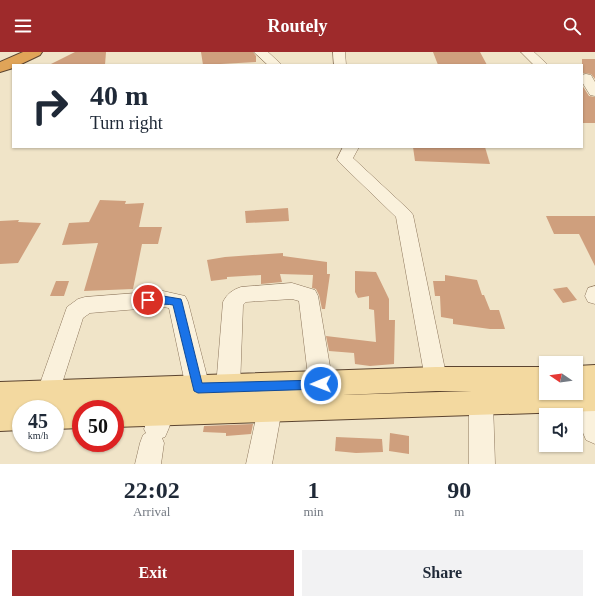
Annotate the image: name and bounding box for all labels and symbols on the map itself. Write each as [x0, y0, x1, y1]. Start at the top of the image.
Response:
pin [131, 283, 165, 317]
north arrow [539, 356, 583, 400]
position arrow [300, 363, 342, 405]
speed limit sign: 50 [72, 400, 124, 452]

